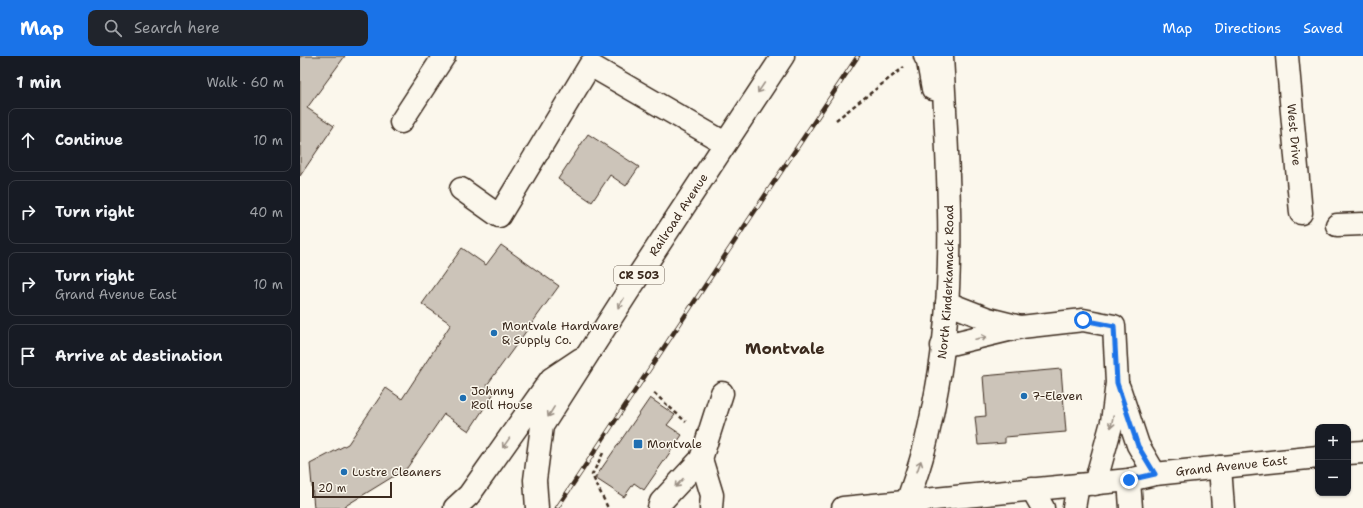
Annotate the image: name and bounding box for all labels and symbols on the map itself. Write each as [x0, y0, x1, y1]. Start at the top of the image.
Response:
one-way arrow [757, 83, 765, 94]
street label: West Drive [1283, 103, 1305, 167]
street label: Railroad Avenue [645, 170, 712, 259]
street label: North Kinderkamack Road [934, 204, 957, 360]
road number: CR 503 [614, 266, 664, 284]
one-way arrow [616, 297, 625, 308]
route start [1074, 311, 1092, 329]
place label: Montvale Hardware & Supply Co. [502, 318, 619, 348]
marker: Montvale Hardware & Supply Co. [489, 328, 499, 338]
one-way arrow [974, 333, 987, 341]
district label: Montvale [745, 338, 825, 359]
place label: Johnny Roll House [471, 383, 533, 413]
place label: 7-Eleven [1032, 388, 1083, 404]
marker: 7-Eleven [1019, 391, 1029, 401]
marker: Johnny Roll House [458, 393, 468, 403]
one-way arrow [547, 407, 555, 418]
one-way arrow [1107, 415, 1115, 428]
place label: Montvale [647, 436, 702, 452]
one-way arrow [502, 437, 510, 448]
marker: Montvale [632, 438, 644, 450]
street label: Grand Avenue East [1175, 452, 1288, 480]
one-way arrow [916, 460, 923, 473]
place label: Lustre Cleaners [352, 464, 442, 480]
marker: Lustre Cleaners [339, 467, 349, 477]
route end [1120, 471, 1138, 489]
one-way arrow [674, 478, 684, 488]
scale bar [312, 480, 392, 499]

